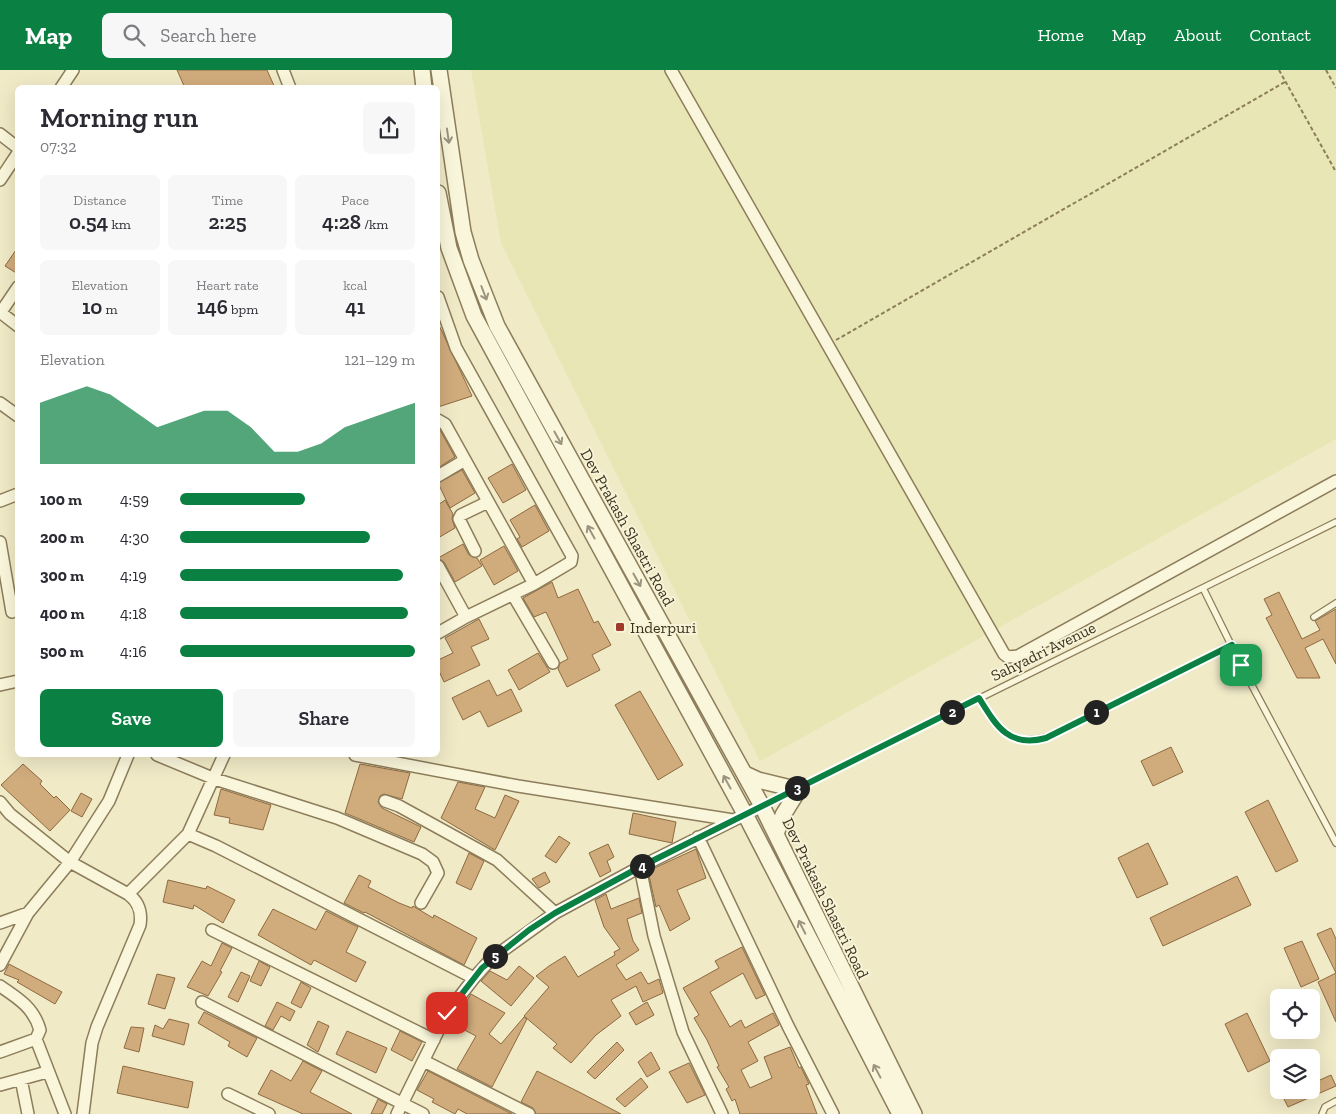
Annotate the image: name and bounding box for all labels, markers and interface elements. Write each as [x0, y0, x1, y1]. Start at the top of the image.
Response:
search box [102, 13, 452, 58]
text: Map [25, 21, 72, 50]
icon: search [120, 21, 148, 49]
text: Search here [160, 24, 257, 47]
text: Home [1037, 24, 1084, 46]
text: Map [1112, 24, 1146, 46]
text: About [1174, 24, 1221, 46]
text: Contact [1249, 24, 1311, 46]
text: Morning run [40, 101, 198, 134]
button: share [363, 102, 415, 154]
one-way arrow [443, 127, 453, 143]
text: 07:32 [40, 137, 76, 156]
text: Distance [73, 192, 126, 209]
text: Time [212, 192, 243, 209]
text: Pace [341, 192, 369, 209]
text: 0.54 [69, 209, 108, 234]
text: 2:25 [208, 209, 247, 234]
text: 4:28 [322, 209, 361, 234]
text: km [108, 216, 131, 233]
text: /km [361, 216, 388, 233]
text: Elevation [72, 277, 128, 294]
text: Heart rate [196, 277, 259, 294]
text: kcal [343, 277, 367, 294]
one-way arrow [480, 285, 489, 301]
text: 10 [82, 294, 102, 319]
text: 146 [197, 294, 228, 319]
text: 41 [345, 294, 365, 319]
text: m [102, 301, 118, 318]
text: bpm [228, 301, 258, 318]
text: Elevation [40, 350, 105, 369]
text: 121–129 m [345, 350, 415, 369]
one-way arrow [554, 430, 564, 444]
street label: Dev Prakash Shastri Road [576, 445, 679, 609]
text: 100 m [40, 490, 82, 509]
text: 4:59 [120, 490, 149, 509]
one-way arrow [586, 525, 596, 540]
text: 200 m [40, 528, 84, 547]
text: 4:30 [120, 528, 149, 547]
text: 300 m [40, 566, 84, 585]
text: 4:19 [120, 566, 147, 585]
one-way arrow [632, 572, 642, 587]
text: 400 m [40, 604, 85, 623]
text: 4:18 [120, 604, 147, 623]
place label: Inderpuri [630, 618, 697, 637]
street label: Sahyadri Avenue [988, 618, 1099, 685]
marker: Inderpuri [614, 621, 626, 633]
text: 500 m [40, 642, 84, 661]
text: 4:16 [120, 642, 147, 661]
pin [1220, 644, 1262, 686]
icon: arrive [1227, 651, 1255, 679]
button: Save [40, 689, 223, 747]
button: Share [233, 689, 415, 747]
pin: 2 [940, 700, 964, 724]
pin: 1 [1084, 700, 1108, 724]
text: 2 [949, 704, 956, 721]
text: 1 [1094, 704, 1099, 721]
one-way arrow [722, 776, 732, 790]
pin: 3 [784, 776, 810, 800]
text: 3 [794, 780, 801, 797]
street label: Dev Prakash Shastri Road [778, 815, 873, 982]
pin: 4 [630, 854, 654, 878]
text: 4 [639, 858, 646, 875]
one-way arrow [797, 919, 807, 934]
pin: 5 [482, 944, 508, 968]
text: 5 [492, 948, 499, 965]
map controls [1270, 989, 1320, 1099]
button: locate [1270, 989, 1320, 1039]
pin [426, 992, 468, 1034]
icon: check [433, 999, 461, 1027]
button: layers [1270, 1049, 1320, 1099]
one-way arrow [872, 1064, 881, 1079]

